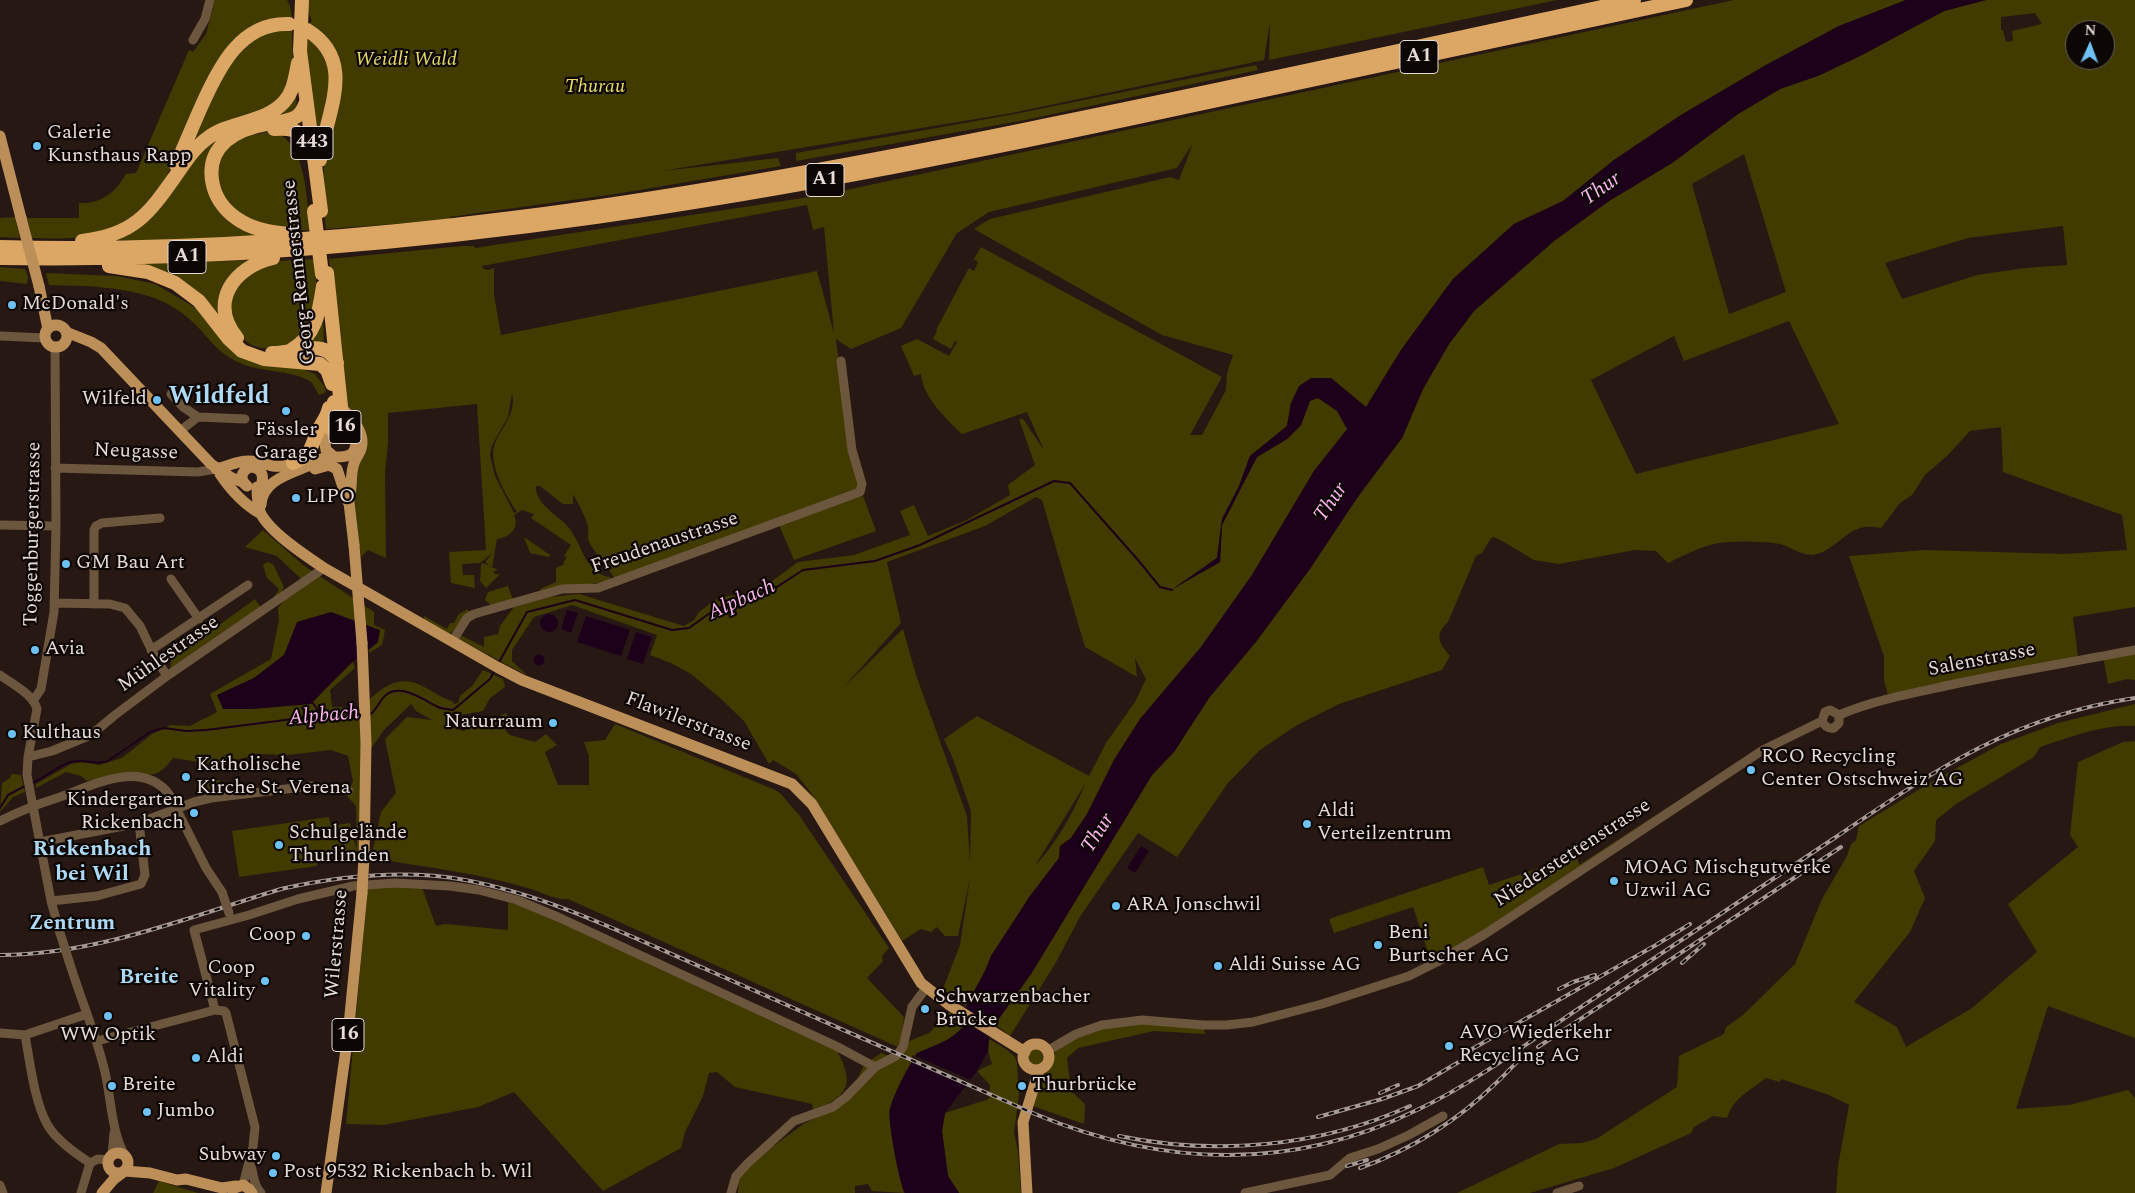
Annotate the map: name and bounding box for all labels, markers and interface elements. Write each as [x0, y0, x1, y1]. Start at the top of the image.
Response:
north arrow [2065, 20, 2115, 70]
text: N [2084, 20, 2097, 41]
road number: A1 [1400, 41, 1438, 74]
park label: Weidli Wald [355, 49, 457, 73]
park label: Thurau [565, 76, 625, 100]
place label: Galerie Kunsthaus Rapp [47, 122, 191, 169]
road number: 443 [291, 126, 333, 160]
marker: Galerie Kunsthaus Rapp [31, 140, 43, 152]
road number: A1 [806, 164, 844, 196]
water label: Thur [1577, 168, 1627, 212]
street label: Georg-Rennerstrasse [278, 178, 322, 366]
road number: A1 [168, 240, 206, 274]
place label: McDonald's [22, 293, 129, 317]
marker: McDonald's [6, 299, 18, 311]
district label: Wildfeld [168, 383, 270, 413]
place label: Wilfeld [82, 388, 147, 412]
marker: Wilfeld [151, 394, 163, 406]
marker: Fässler Garage [280, 405, 292, 417]
road number: 16 [329, 411, 361, 444]
place label: Fässler Garage [254, 419, 318, 466]
street label: Neugasse [94, 440, 178, 466]
street label: Toggenburgerstrasse [20, 441, 48, 627]
water label: Thur [1310, 478, 1354, 528]
place label: LIPO [306, 486, 355, 510]
marker: LIPO [290, 492, 302, 504]
street label: Freudenaustrasse [588, 508, 742, 580]
place label: GM Bau Art [76, 552, 185, 576]
marker: GM Bau Art [60, 558, 72, 570]
water label: Alpbach [705, 575, 779, 627]
street label: Mühlestrasse [114, 611, 224, 699]
place label: Avia [45, 638, 85, 662]
street label: Salenstrasse [1927, 639, 2037, 683]
marker: Avia [29, 644, 41, 656]
street label: Flawilerstrasse [622, 688, 754, 758]
water label: Alpbach [288, 701, 360, 733]
place label: Naturraum [445, 711, 543, 735]
marker: Naturraum [547, 717, 559, 729]
place label: Kulthaus [22, 722, 101, 746]
marker: Kulthaus [6, 728, 18, 740]
place label: RCO Recycling Center Ostschweiz AG [1761, 746, 1963, 793]
place label: Katholische Kirche St. Verena [196, 754, 351, 801]
marker: RCO Recycling Center Ostschweiz AG [1745, 764, 1757, 776]
marker: Katholische Kirche St. Verena [180, 771, 192, 783]
place label: Kindergarten Rickenbach [66, 789, 184, 836]
street label: Niederstettenstrasse [1490, 794, 1656, 914]
place label: Aldi Verteilzentrum [1317, 800, 1452, 847]
marker: Kindergarten Rickenbach [188, 807, 200, 819]
water label: Thur [1077, 809, 1121, 859]
marker: Aldi Verteilzentrum [1301, 818, 1313, 830]
place label: Schulgelände Thurlinden [289, 822, 407, 869]
district label: Rickenbach bei Wil [32, 838, 152, 889]
marker: Schulgelände Thurlinden [273, 839, 285, 851]
place label: MOAG Mischgutwerke Uzwil AG [1624, 857, 1831, 904]
marker: MOAG Mischgutwerke Uzwil AG [1608, 875, 1620, 887]
street label: Wilerstrasse [321, 888, 355, 1000]
place label: ARA Jonschwil [1126, 894, 1261, 918]
marker: ARA Jonschwil [1110, 900, 1122, 912]
district label: Zentrum [29, 912, 115, 938]
place label: Beni Burtscher AG [1388, 922, 1510, 969]
place label: Coop [248, 924, 296, 948]
marker: Coop [300, 930, 312, 942]
marker: Beni Burtscher AG [1372, 939, 1384, 951]
place label: Aldi Suisse AG [1228, 954, 1361, 978]
place label: Coop Vitality [188, 957, 255, 1004]
marker: Aldi Suisse AG [1212, 960, 1224, 972]
district label: Breite [119, 966, 179, 992]
marker: Coop Vitality [259, 975, 271, 987]
place label: Schwarzenbacher Brücke [935, 986, 1090, 1033]
marker: Schwarzenbacher Brücke [919, 1003, 931, 1015]
marker: WW Optik [102, 1010, 114, 1022]
road number: 16 [332, 1018, 364, 1052]
place label: AVO Wiederkehr Recycling AG [1459, 1022, 1612, 1069]
place label: WW Optik [60, 1024, 156, 1048]
marker: AVO Wiederkehr Recycling AG [1443, 1040, 1455, 1052]
place label: Aldi [206, 1046, 244, 1070]
marker: Aldi [190, 1052, 202, 1064]
place label: Breite [122, 1074, 176, 1098]
place label: Thurbrücke [1032, 1074, 1137, 1098]
marker: Breite [106, 1080, 118, 1092]
marker: Thurbrücke [1016, 1080, 1028, 1092]
place label: Jumbo [157, 1100, 215, 1124]
marker: Jumbo [141, 1106, 153, 1118]
place label: Subway [199, 1144, 266, 1168]
marker: Subway [270, 1150, 282, 1162]
place label: Post 9532 Rickenbach b. Wil [283, 1161, 532, 1185]
marker: Post 9532 Rickenbach b. Wil [267, 1167, 279, 1179]

